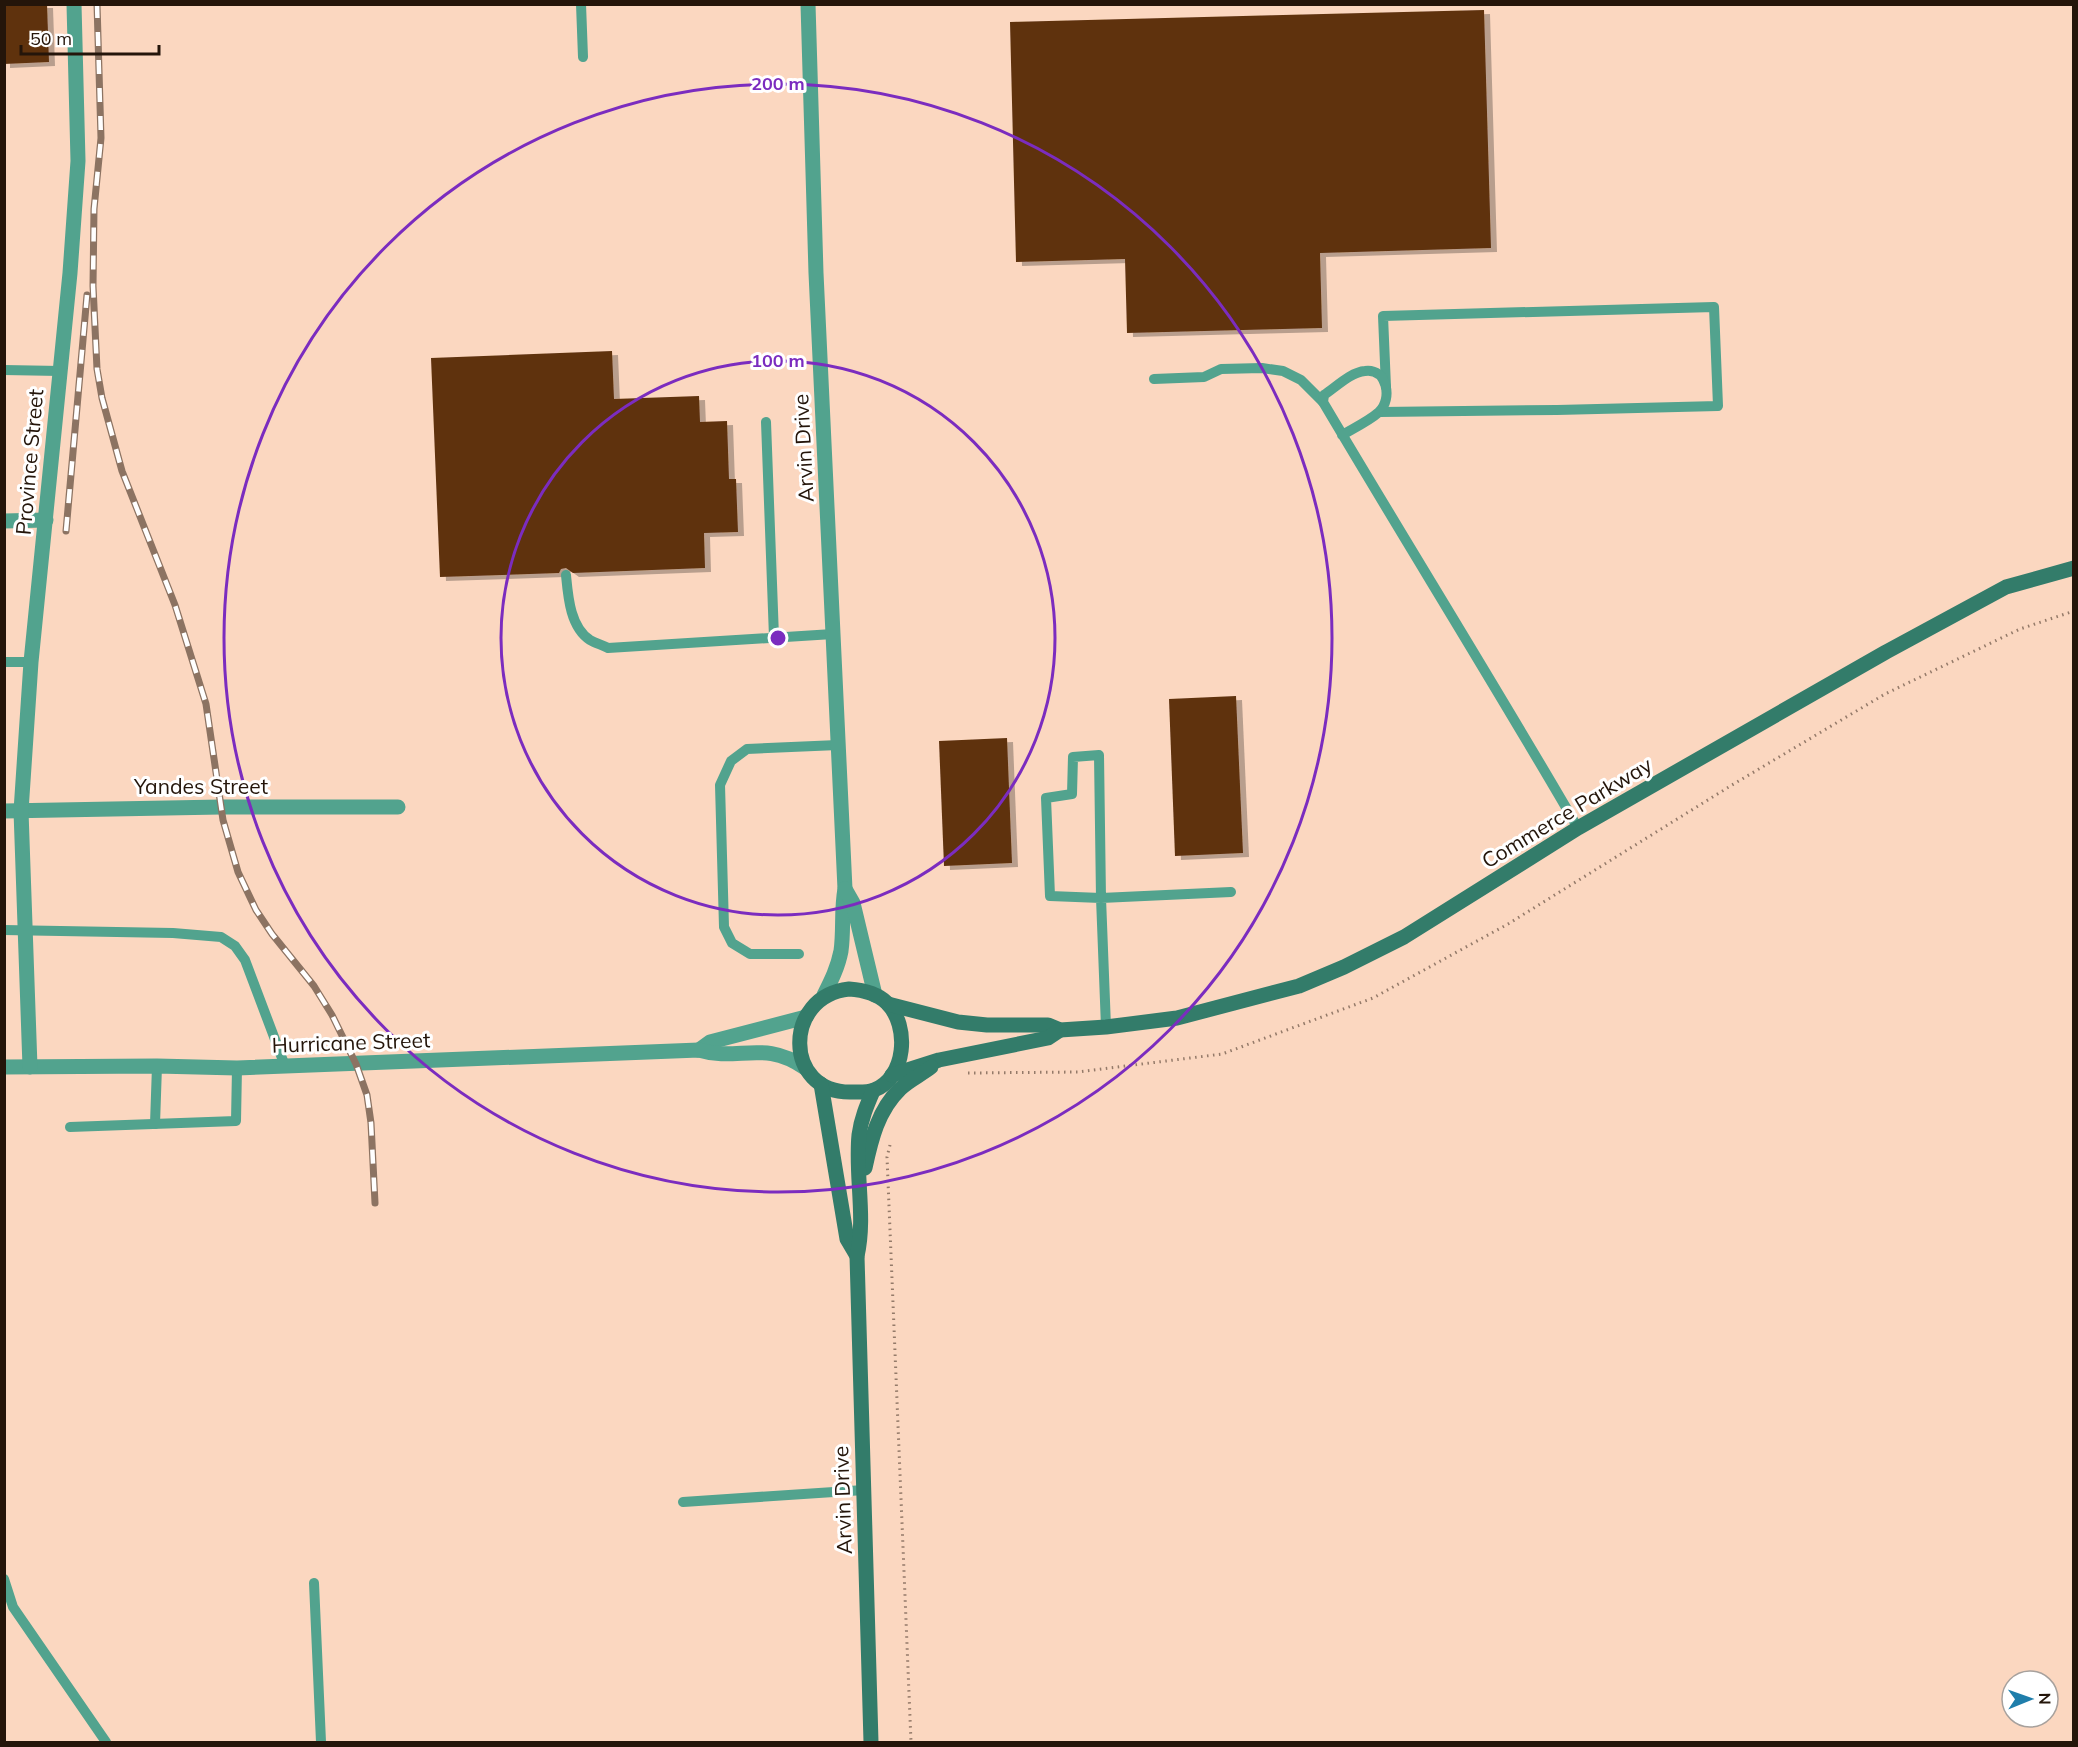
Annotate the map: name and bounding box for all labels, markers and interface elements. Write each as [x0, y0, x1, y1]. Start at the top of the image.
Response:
scale bar [21, 18, 159, 56]
text: 50 m [30, 27, 72, 50]
text: 200 m [751, 72, 805, 95]
text: 100 m [751, 349, 805, 372]
street label: Province Street [10, 388, 48, 536]
street label: Arvin Drive [787, 393, 819, 503]
centre of rings [768, 628, 788, 648]
street label: Commerce Parkway [1477, 751, 1656, 873]
street label: Yandes Street [133, 773, 268, 799]
street label: Hurricane Street [271, 1026, 431, 1058]
street label: Arvin Drive [827, 1445, 857, 1555]
north arrow [2000, 1669, 2060, 1729]
text: N [2035, 1693, 2055, 1705]

